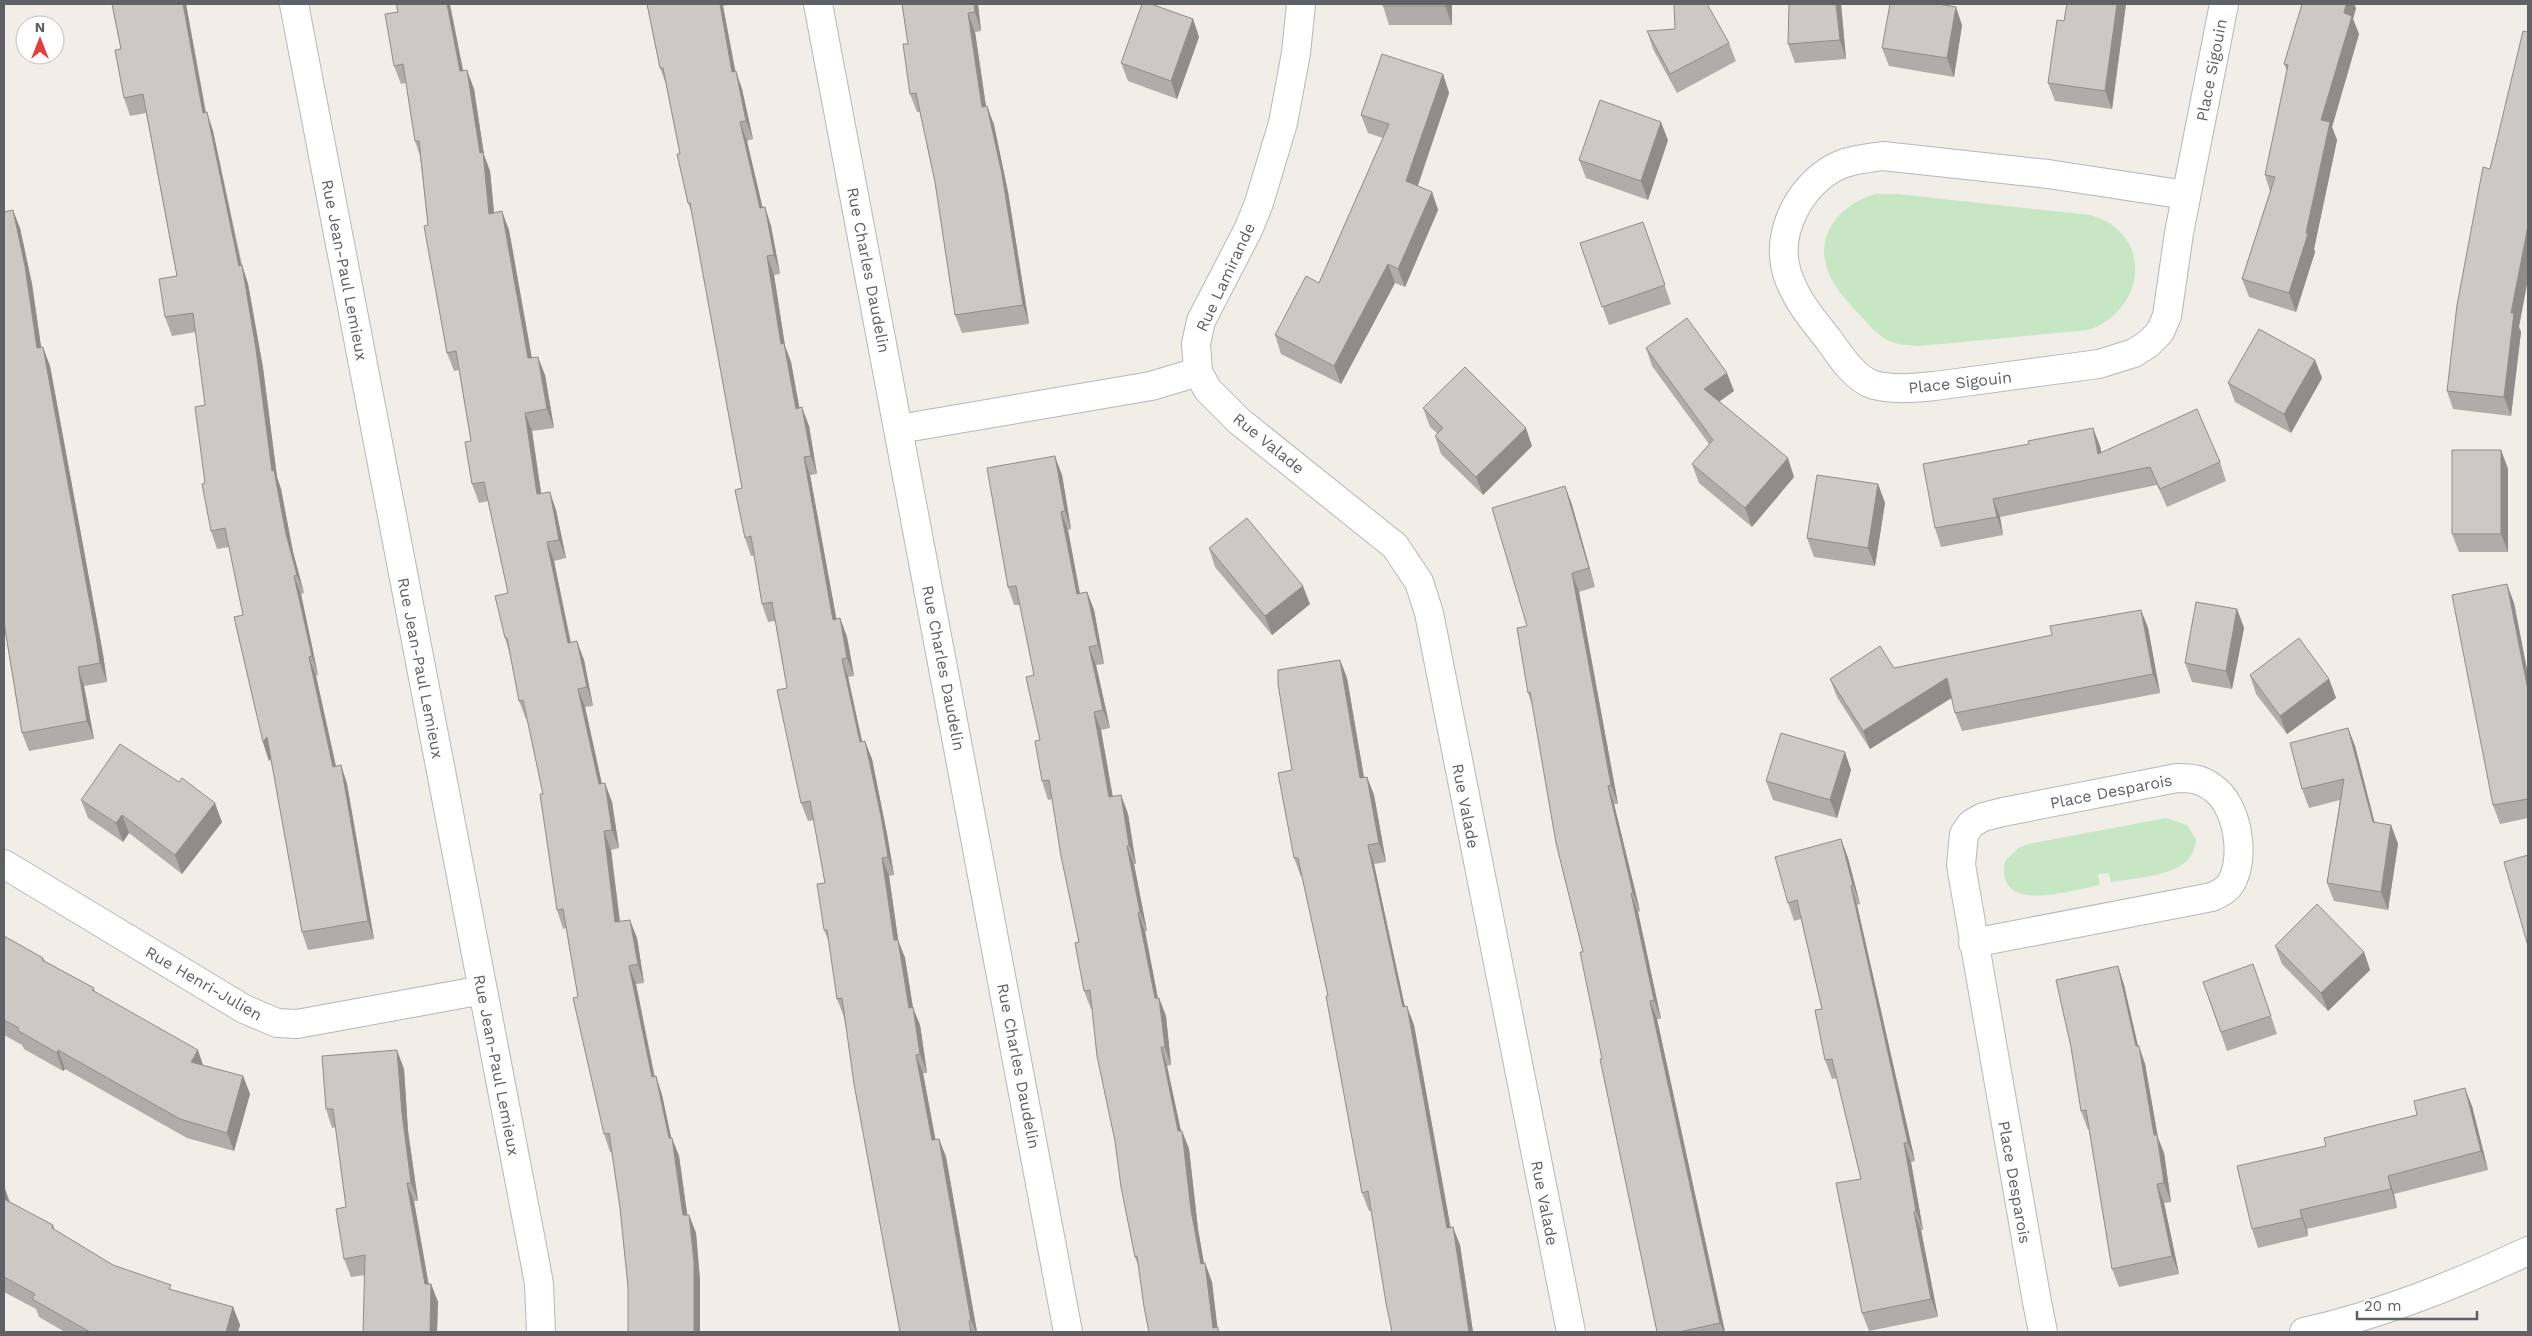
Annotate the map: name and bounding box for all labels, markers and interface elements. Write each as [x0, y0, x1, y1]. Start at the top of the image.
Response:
north arrow [15, 15, 65, 65]
street label: Place Sigouin [2192, 17, 2231, 123]
text: N [35, 19, 45, 35]
street label: Rue Jean-Paul Lemieux [318, 178, 371, 362]
street label: Rue Charles Daudelin [843, 186, 894, 355]
street label: Rue Lamirande [1192, 220, 1259, 335]
street label: Place Sigouin [1907, 368, 2013, 397]
street label: Rue Valade [1229, 409, 1308, 478]
street label: Rue Jean-Paul Lemieux [394, 576, 447, 760]
street label: Rue Charles Daudelin [918, 584, 969, 753]
street label: Rue Valade [1448, 762, 1483, 850]
street label: Place Desparois [2048, 770, 2174, 813]
street label: Rue Henri-Julien [142, 942, 266, 1025]
street label: Rue Jean-Paul Lemieux [470, 973, 523, 1157]
street label: Rue Charles Daudelin [993, 982, 1044, 1151]
street label: Place Desparois [1994, 1119, 2035, 1245]
street label: Rue Valade [1527, 1159, 1562, 1247]
scale bar [2357, 1288, 2477, 1320]
text: 20 m [2364, 1297, 2402, 1315]

